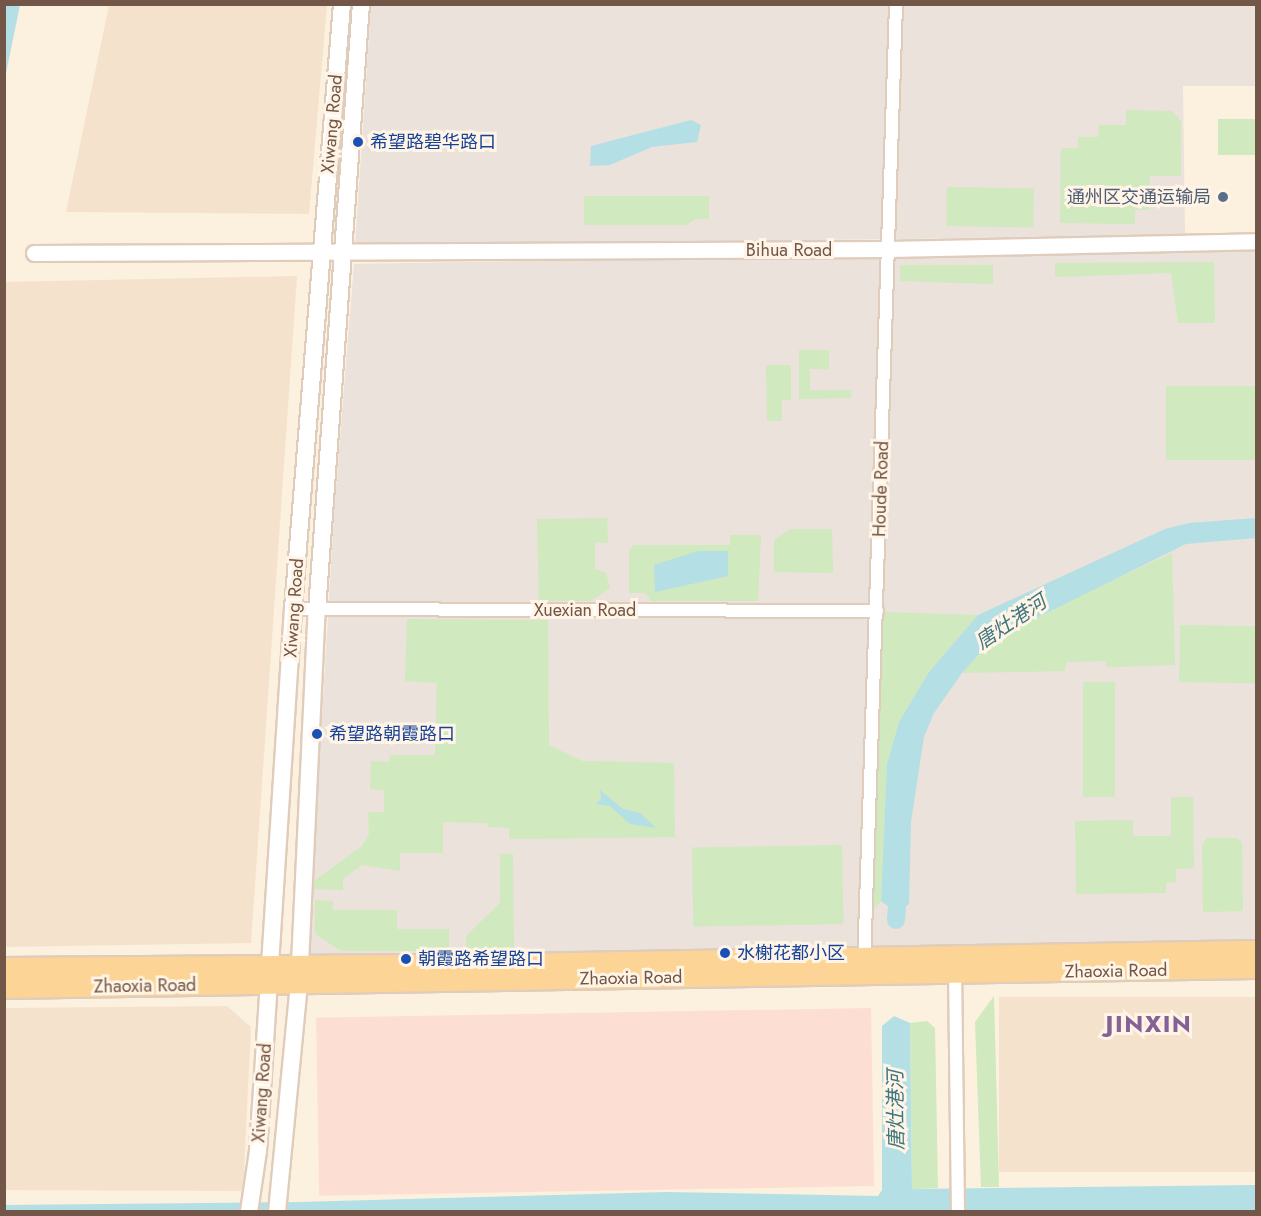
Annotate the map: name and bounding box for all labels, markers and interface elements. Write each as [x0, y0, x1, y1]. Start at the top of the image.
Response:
street label: Xiwang Road [317, 73, 347, 175]
place label: 希望路碧华路口 [370, 131, 496, 153]
marker: 希望路碧华路口 [351, 135, 365, 149]
place label: 通州区交通运输局 [1067, 186, 1211, 208]
marker: 通州区交通运输局 [1216, 190, 1230, 204]
street label: Bihua Road [746, 239, 832, 261]
street label: Houde Road [869, 441, 893, 537]
street label: Xiwang Road [280, 558, 308, 658]
water label: 唐灶港河 [971, 590, 1051, 654]
street label: Xuexian Road [534, 599, 636, 621]
place label: 希望路朝霞路口 [329, 723, 455, 745]
marker: 希望路朝霞路口 [310, 727, 324, 741]
place label: 水榭花都小区 [737, 942, 845, 964]
marker: 水榭花都小区 [718, 946, 732, 960]
place label: 朝霞路希望路口 [418, 948, 544, 970]
marker: 朝霞路希望路口 [399, 952, 413, 966]
street label: Zhaoxia Road [1065, 959, 1167, 983]
street label: Zhaoxia Road [580, 966, 682, 990]
street label: Zhaoxia Road [94, 974, 196, 998]
district label: JINXIN [1106, 1010, 1192, 1038]
street label: Xiwang Road [248, 1043, 276, 1143]
water label: 唐灶港河 [883, 1070, 909, 1150]

